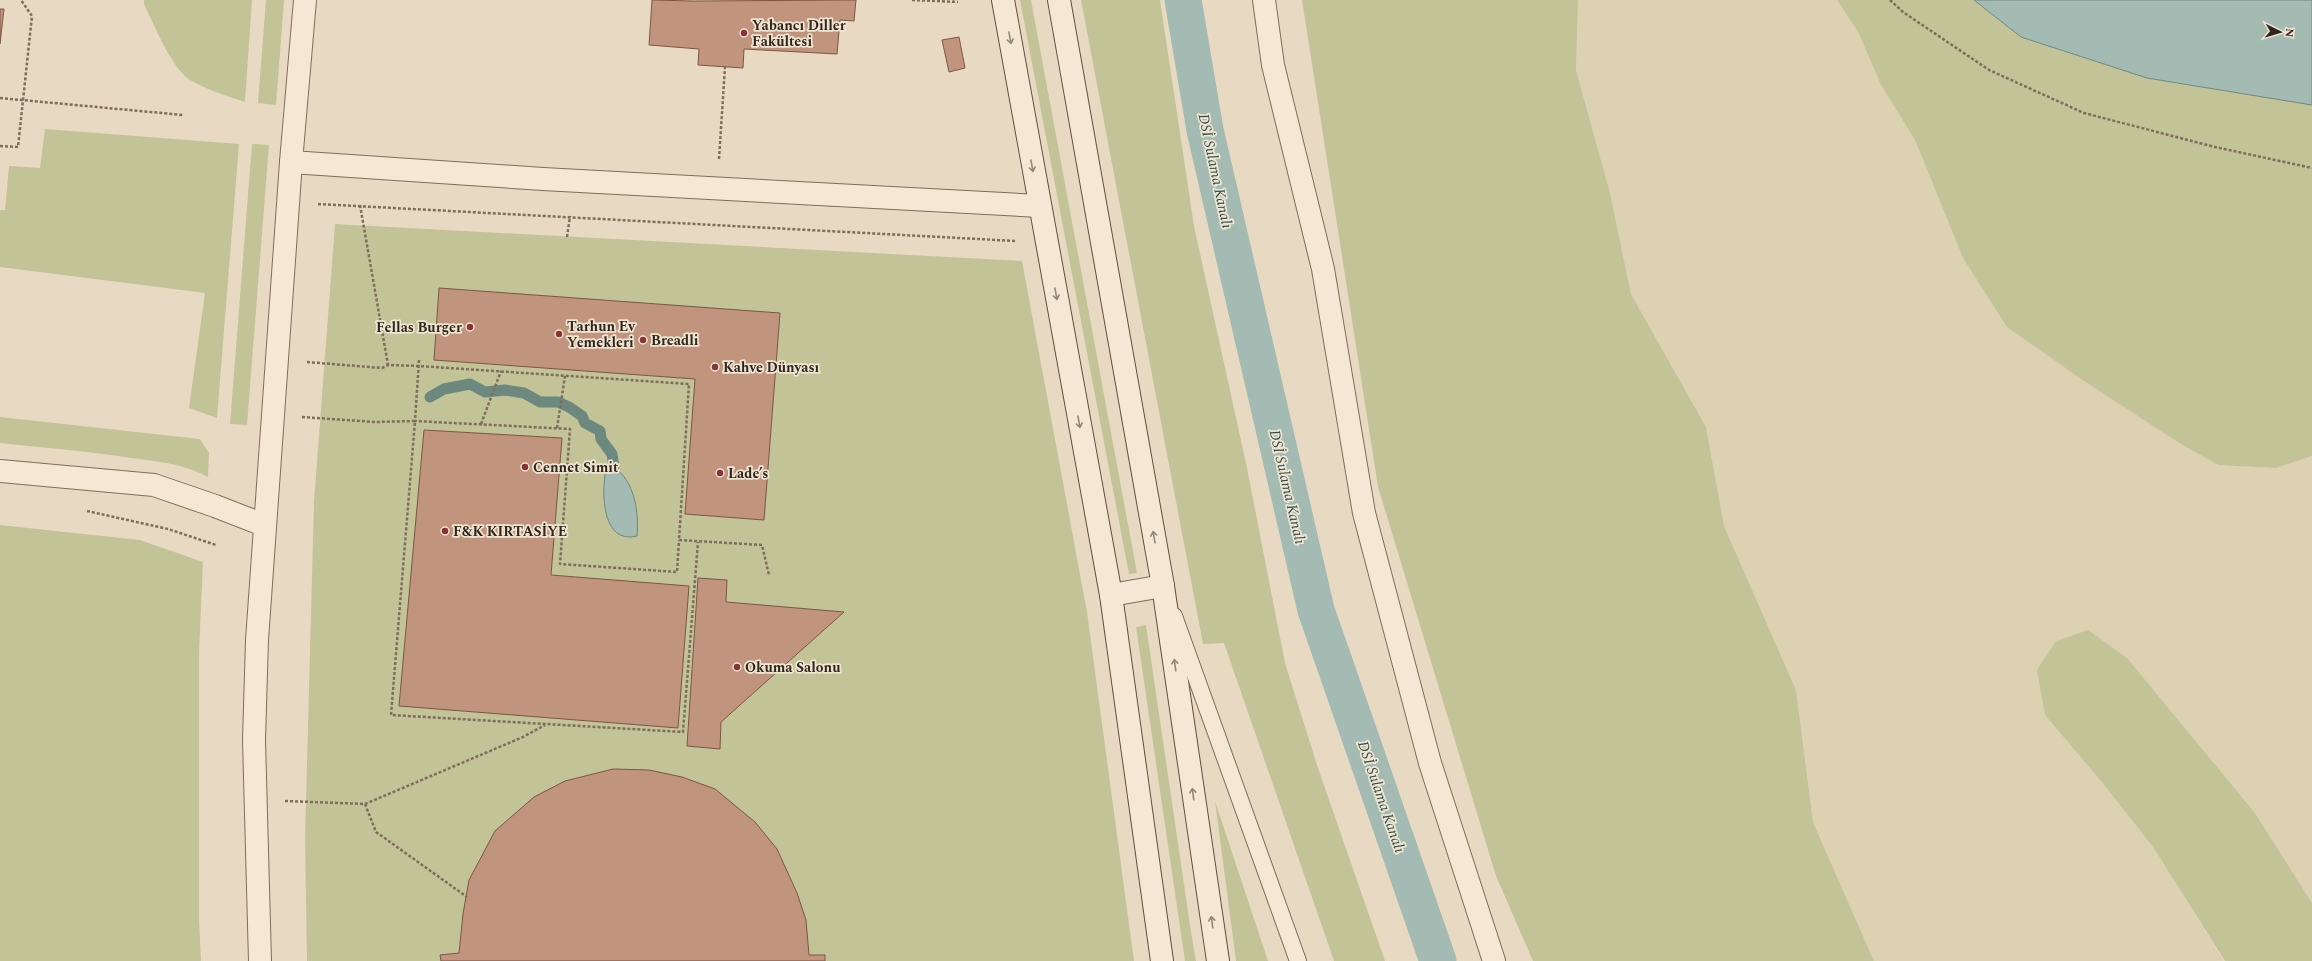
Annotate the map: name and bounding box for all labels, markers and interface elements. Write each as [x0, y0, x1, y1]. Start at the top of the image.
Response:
north arrow [2260, 12, 2300, 52]
place label: Yabancı Diller Fakültesi [752, 15, 846, 52]
marker: Yabancı Diller Fakültesi [739, 28, 749, 38]
text: N [2281, 28, 2298, 38]
one-way arrow [1006, 32, 1014, 45]
water label: DSİ Sulama Kanalı [1192, 111, 1238, 231]
one-way arrow [1029, 160, 1037, 173]
one-way arrow [1052, 287, 1060, 300]
place label: Tarhun Ev Yemekleri [567, 316, 636, 353]
place label: Fellas Burger [376, 317, 462, 338]
marker: Fellas Burger [465, 322, 475, 332]
marker: Tarhun Ev Yemekleri [554, 329, 564, 339]
place label: Breadli [651, 330, 699, 351]
marker: Breadli [638, 335, 648, 345]
place label: Kahve Dünyası [723, 357, 820, 378]
marker: Kahve Dünyası [710, 362, 720, 372]
one-way arrow [1076, 415, 1084, 428]
water label: DSİ Sulama Kanalı [1263, 427, 1311, 547]
place label: Cennet Simit [533, 457, 619, 478]
marker: Cennet Simit [520, 462, 530, 472]
place label: Lade’s [728, 463, 768, 484]
marker: Lade’s [715, 468, 725, 478]
place label: F&K KIRTASİYE [453, 521, 567, 542]
marker: F&K KIRTASİYE [440, 526, 450, 536]
one-way arrow [1150, 531, 1158, 544]
place label: Okuma Salonu [745, 657, 841, 678]
one-way arrow [1171, 659, 1179, 672]
marker: Okuma Salonu [732, 662, 742, 672]
water label: DSİ Sulama Kanalı [1351, 738, 1411, 856]
one-way arrow [1189, 788, 1197, 801]
one-way arrow [1208, 916, 1216, 929]

